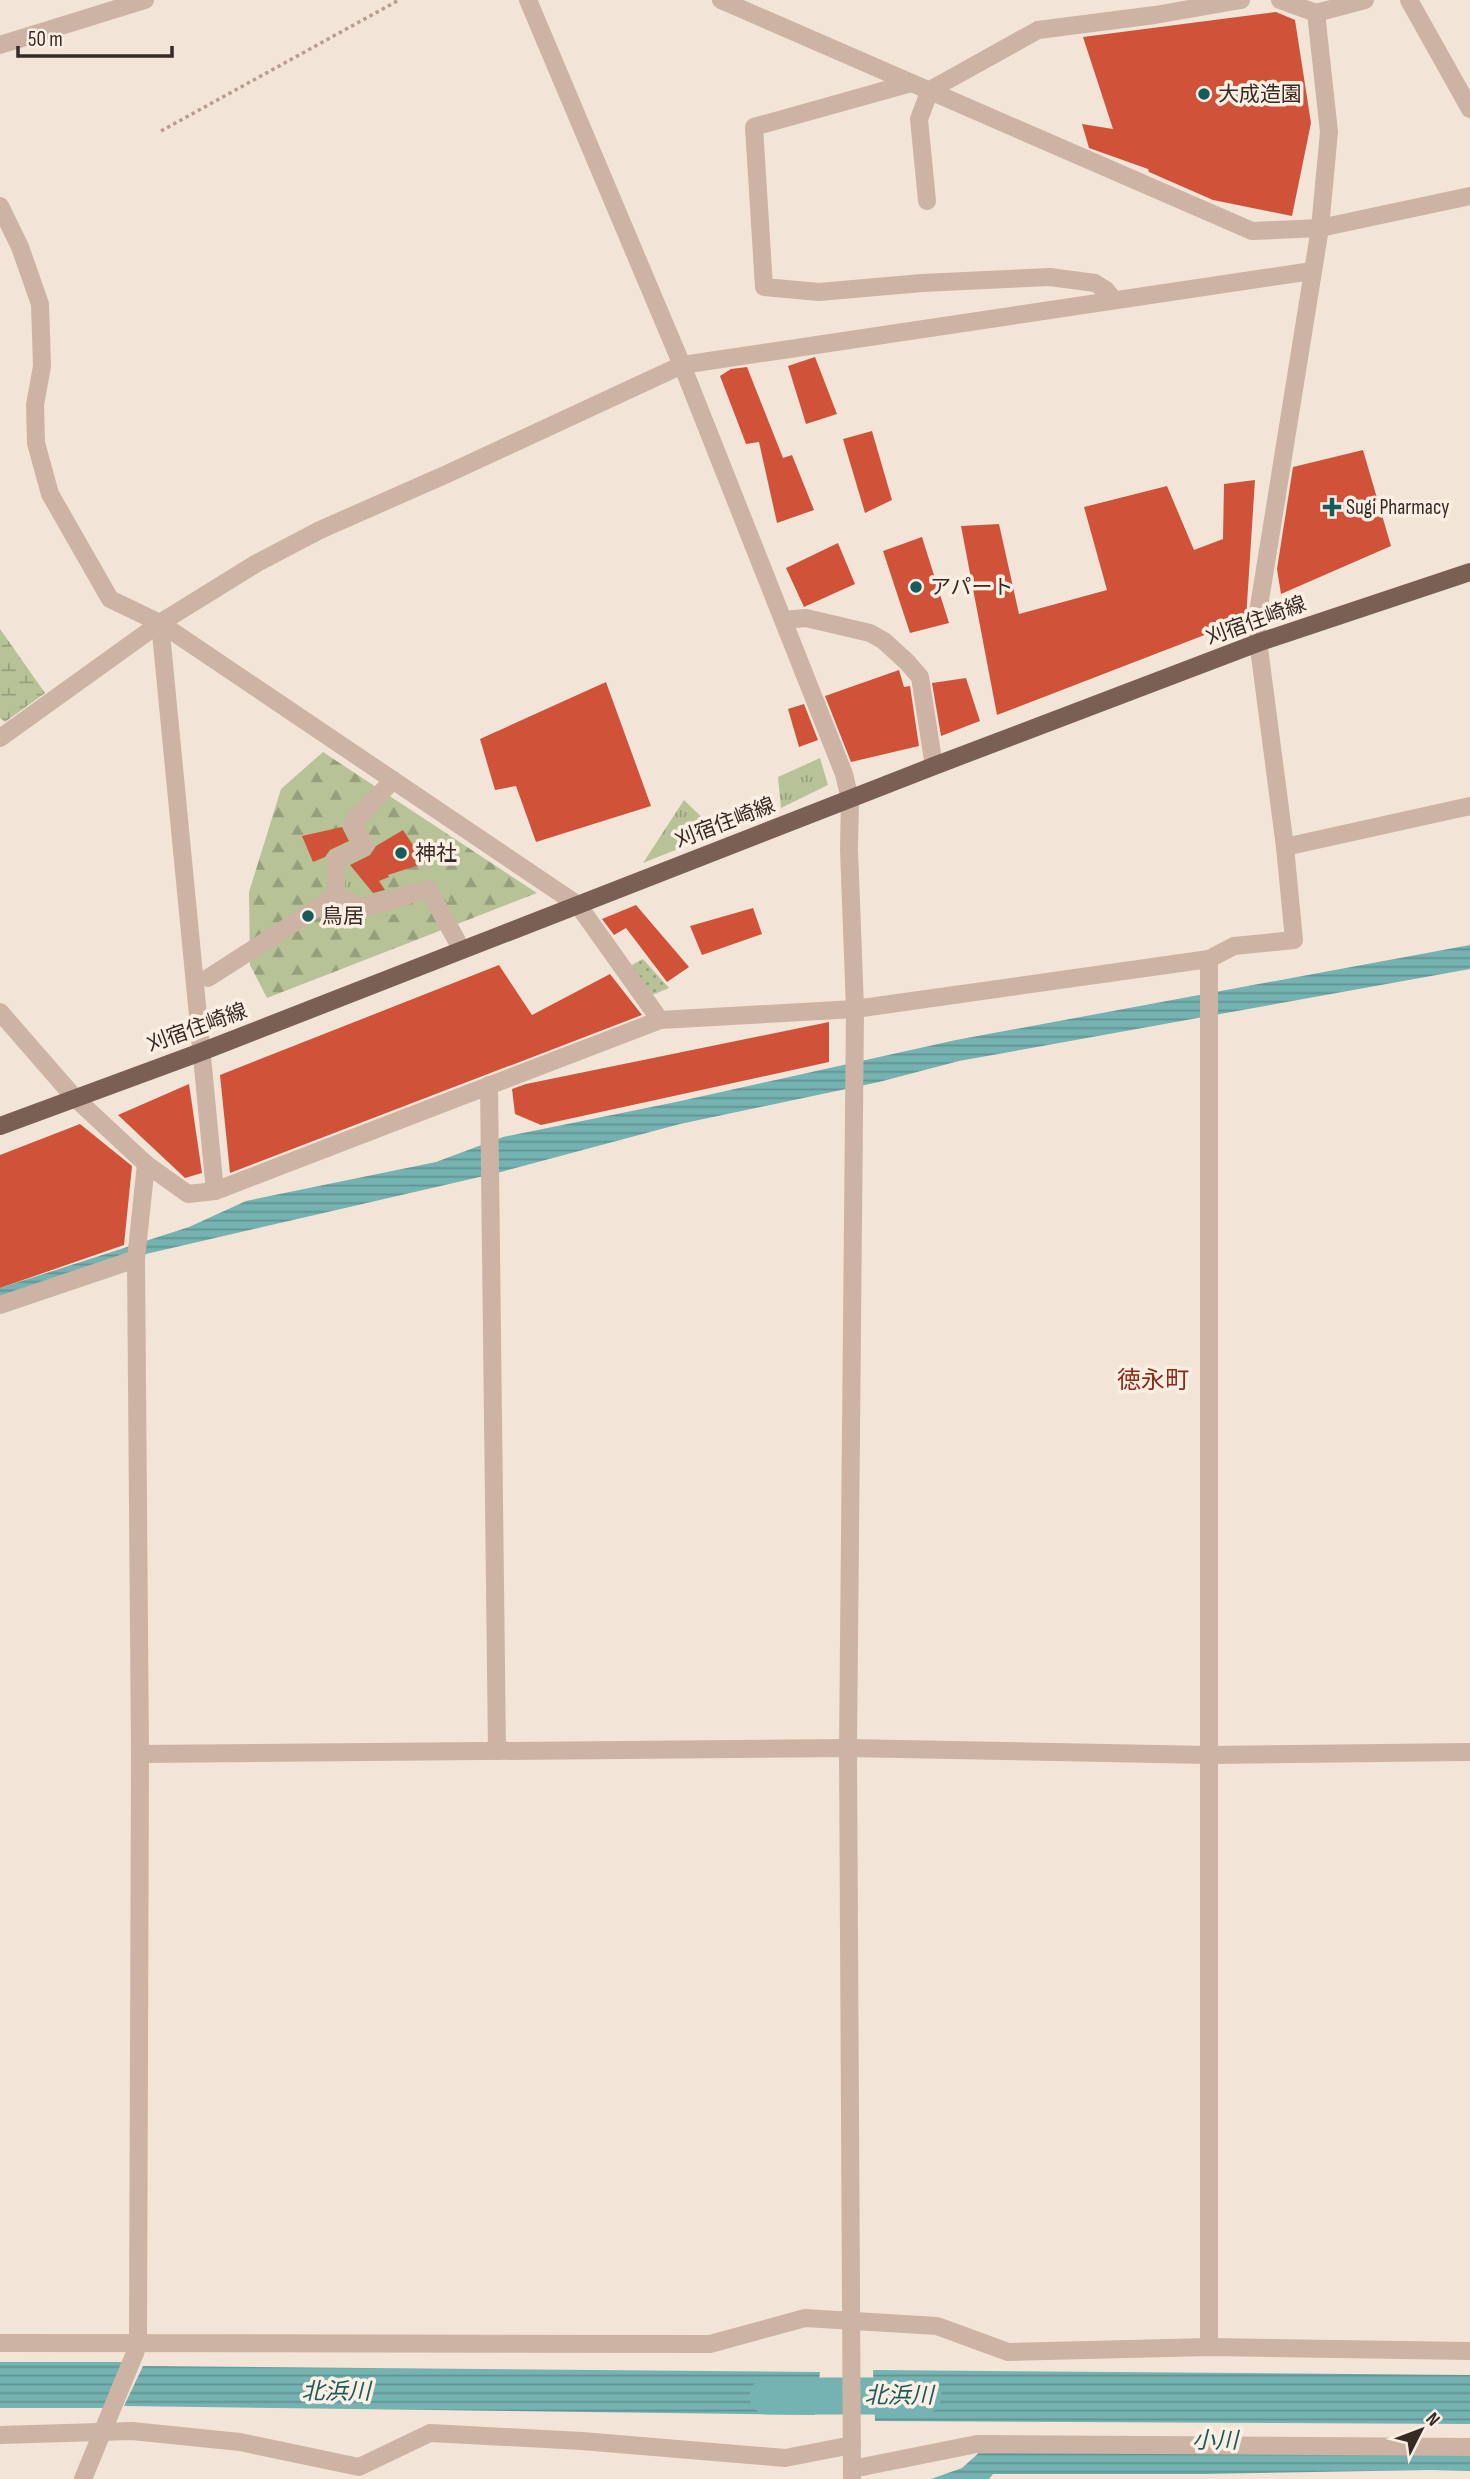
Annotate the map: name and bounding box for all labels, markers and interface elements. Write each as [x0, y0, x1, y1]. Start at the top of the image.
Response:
scale bar [18, 14, 172, 58]
text: 50 m [28, 27, 63, 52]
place label: 大成造園 [1218, 82, 1302, 107]
marker: 大成造園 [1196, 86, 1212, 102]
place label: Sugi Pharmacy [1346, 495, 1449, 520]
marker: Sugi Pharmacy [1324, 499, 1340, 515]
place label: アパート [930, 575, 1014, 600]
marker: アパート [908, 579, 924, 595]
street label: 刈宿住崎線 [1202, 591, 1310, 651]
street label: 刈宿住崎線 [672, 793, 778, 853]
place label: 神社 [415, 841, 457, 866]
marker: 神社 [393, 845, 409, 861]
place label: 鳥居 [322, 904, 364, 929]
marker: 鳥居 [300, 908, 316, 924]
street label: 刈宿住崎線 [143, 998, 251, 1058]
district label: 徳永町 [1117, 1366, 1189, 1395]
water label: 北浜川 [302, 2378, 374, 2406]
water label: 北浜川 [865, 2382, 937, 2410]
north arrow [1386, 2395, 1456, 2465]
text: N [1421, 2408, 1444, 2431]
water label: 小川 [1192, 2427, 1241, 2455]

